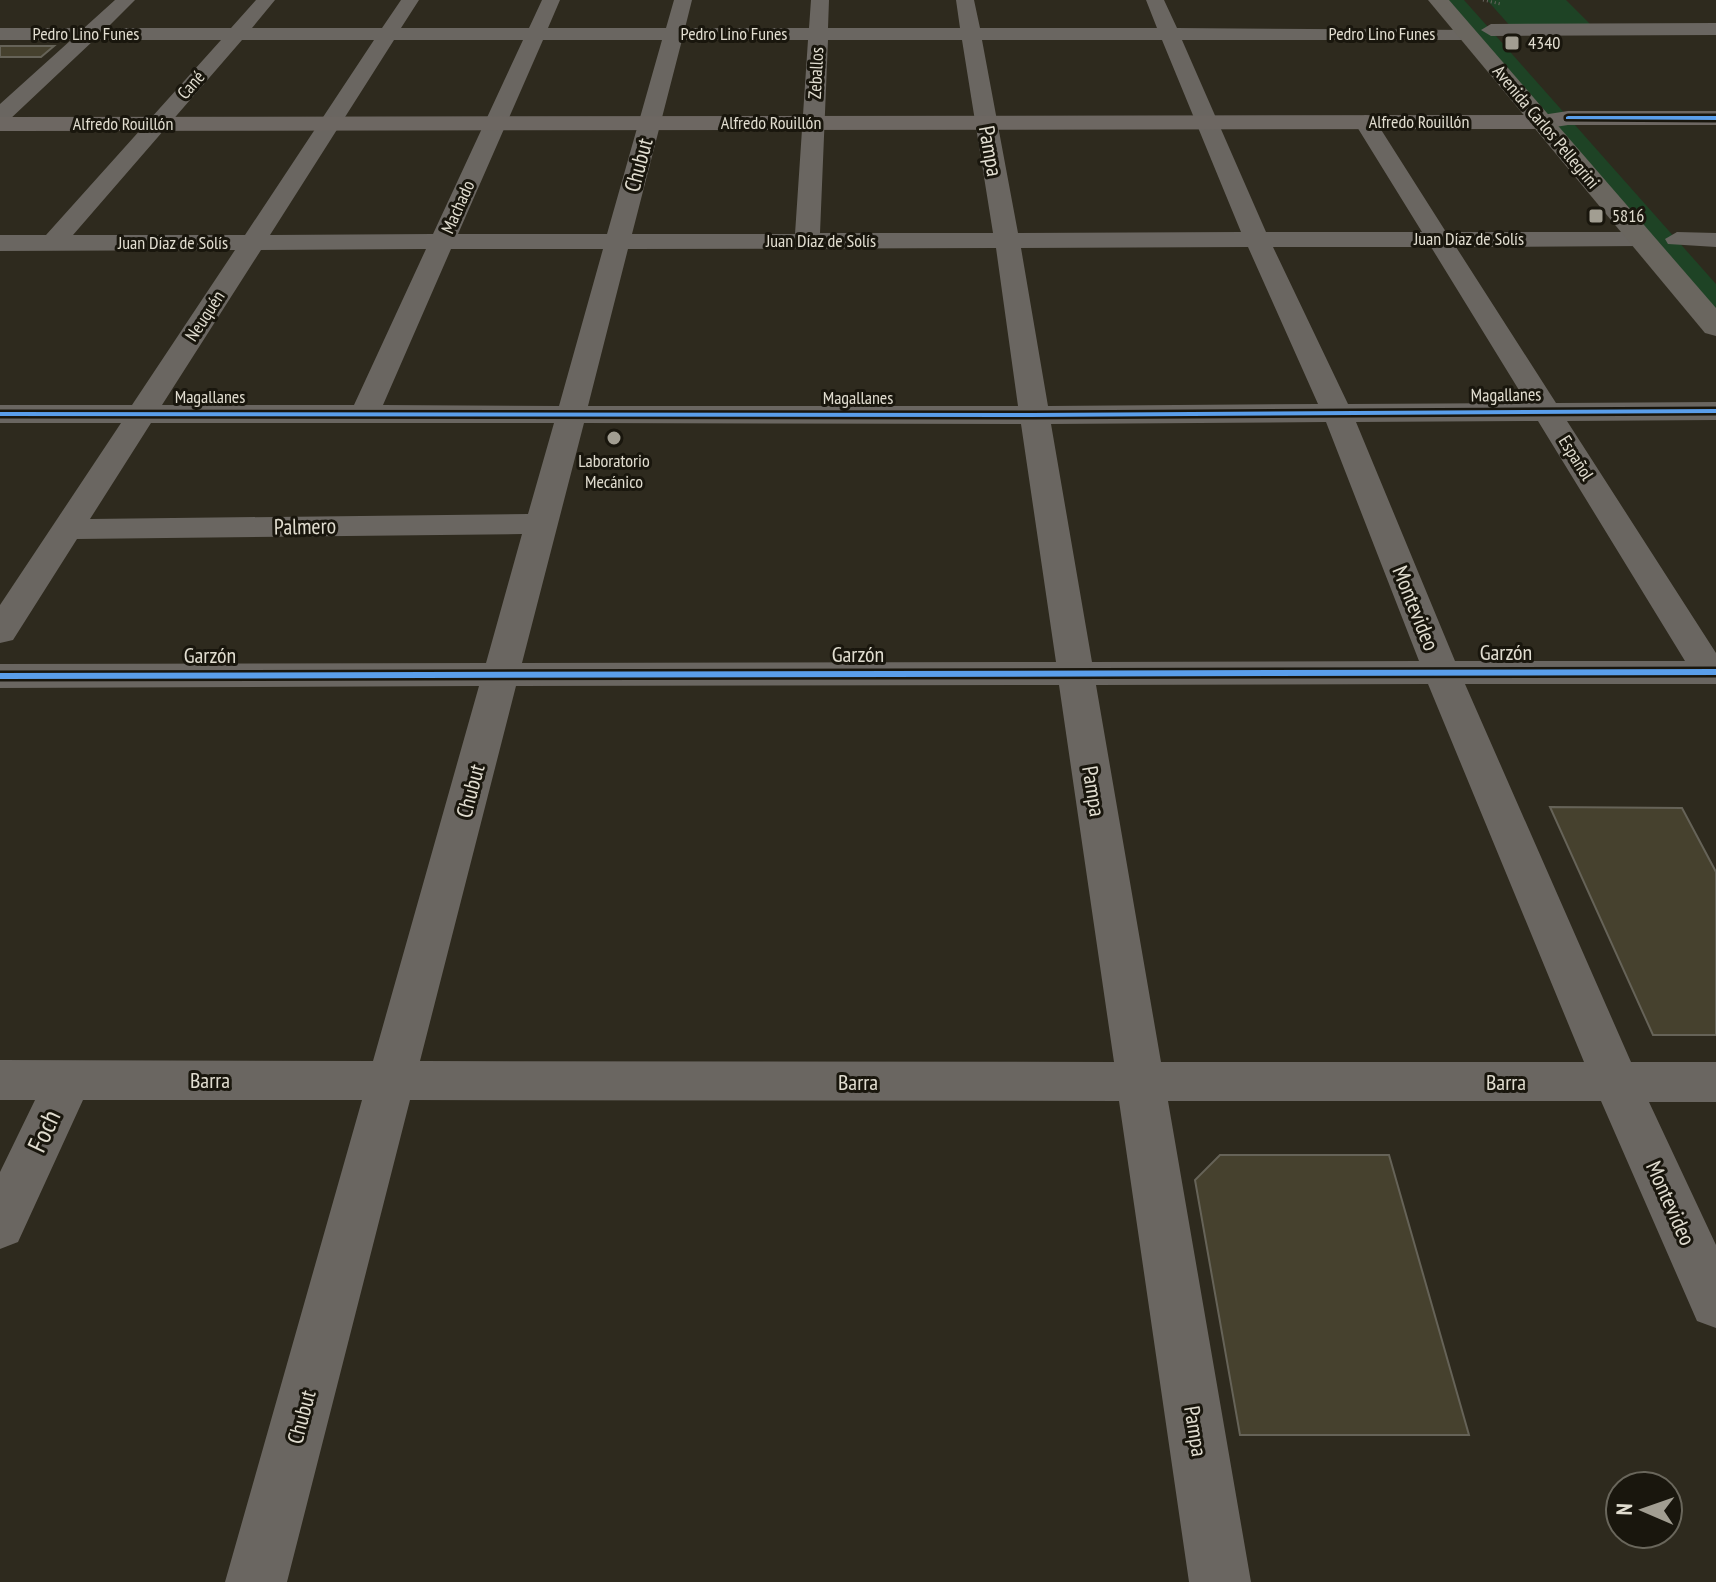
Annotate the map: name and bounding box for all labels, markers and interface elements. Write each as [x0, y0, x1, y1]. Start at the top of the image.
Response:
street label: Pedro Lino Funes [33, 22, 139, 45]
street label: Pedro Lino Funes [681, 22, 787, 45]
street label: Pedro Lino Funes [1329, 22, 1435, 45]
place label: 4340 [1528, 31, 1560, 54]
marker: 4340 [1503, 34, 1521, 52]
street label: Zeballos [803, 46, 828, 99]
street label: Avenida Carlos Pellegrini [1488, 60, 1605, 193]
street label: Cané [172, 66, 209, 104]
street label: Alfredo Rouillón [1369, 110, 1469, 133]
street label: Alfredo Rouillón [721, 111, 821, 134]
street label: Alfredo Rouillón [73, 112, 173, 135]
street label: Pampa [973, 124, 1009, 178]
street label: Chubut [617, 135, 659, 195]
street label: Machado [436, 176, 479, 237]
place label: 5816 [1612, 204, 1644, 227]
marker: 5816 [1587, 207, 1605, 225]
street label: Juan Díaz de Solís [1413, 227, 1524, 250]
street label: Juan Díaz de Solís [765, 229, 876, 252]
street label: Juan Díaz de Solís [117, 231, 228, 254]
street label: Neuquén [180, 286, 229, 345]
street label: Magallanes [1470, 382, 1542, 407]
street label: Magallanes [175, 385, 245, 408]
street label: Magallanes [823, 386, 893, 409]
marker: Laboratorio Mecánico [605, 429, 623, 447]
street label: Español [1554, 431, 1600, 485]
place label: Laboratorio Mecánico [578, 449, 650, 493]
street label: Palmero [274, 511, 336, 541]
street label: Montevideo [1386, 561, 1446, 655]
street label: Garzón [1480, 638, 1532, 666]
street label: Garzón [832, 640, 884, 668]
street label: Garzón [184, 641, 236, 669]
street label: Chubut [449, 761, 491, 821]
street label: Pampa [1076, 764, 1112, 818]
street label: Barra [190, 1066, 230, 1094]
street label: Barra [838, 1068, 878, 1096]
street label: Barra [1486, 1068, 1526, 1096]
street label: Foch [20, 1104, 68, 1157]
street label: Montevideo [1640, 1157, 1702, 1249]
street label: Chubut [280, 1387, 322, 1447]
street label: Pampa [1178, 1404, 1214, 1458]
north arrow [1604, 1470, 1684, 1550]
text: N [1610, 1503, 1638, 1516]

